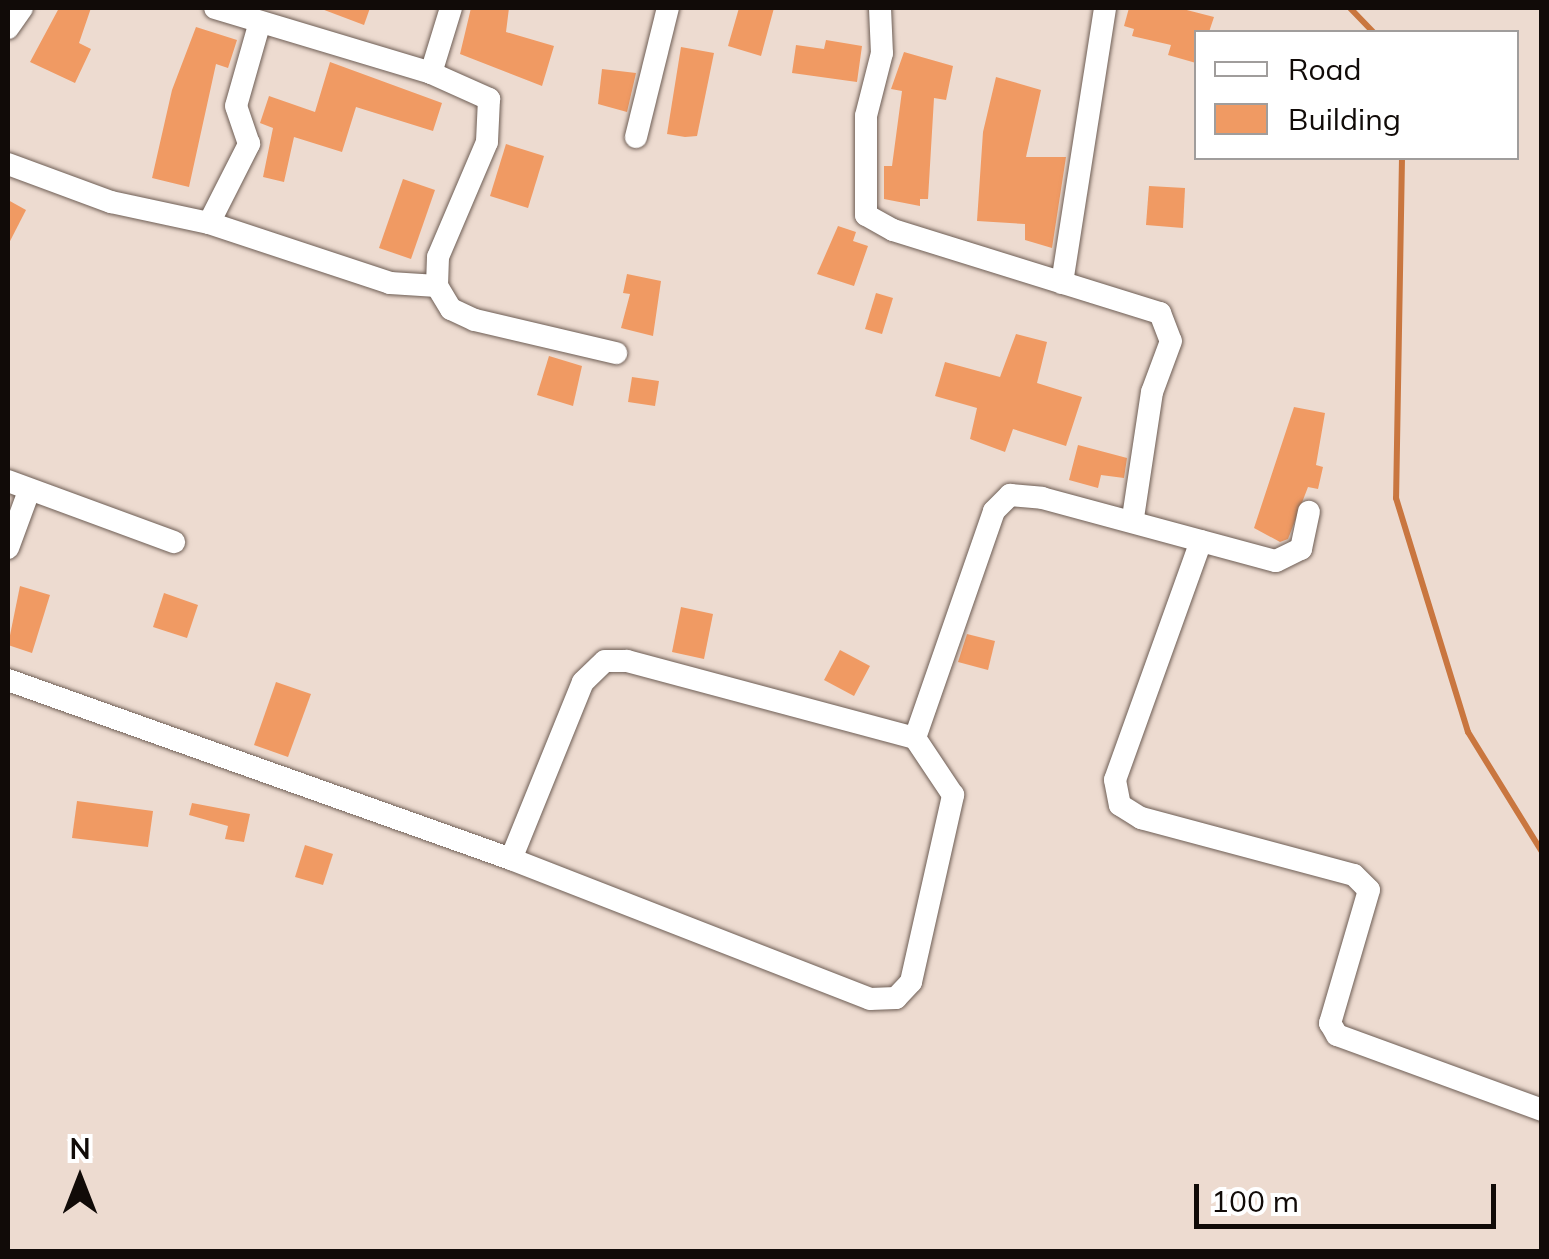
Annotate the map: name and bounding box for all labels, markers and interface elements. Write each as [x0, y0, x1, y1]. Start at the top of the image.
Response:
legend [1194, 30, 1519, 160]
text: Road [1288, 50, 1362, 88]
text: Building [1288, 100, 1401, 138]
north arrow [30, 1129, 130, 1229]
text: N [69, 1131, 91, 1166]
scale bar [1199, 1164, 1502, 1226]
text: 100 m [1211, 1182, 1299, 1220]

